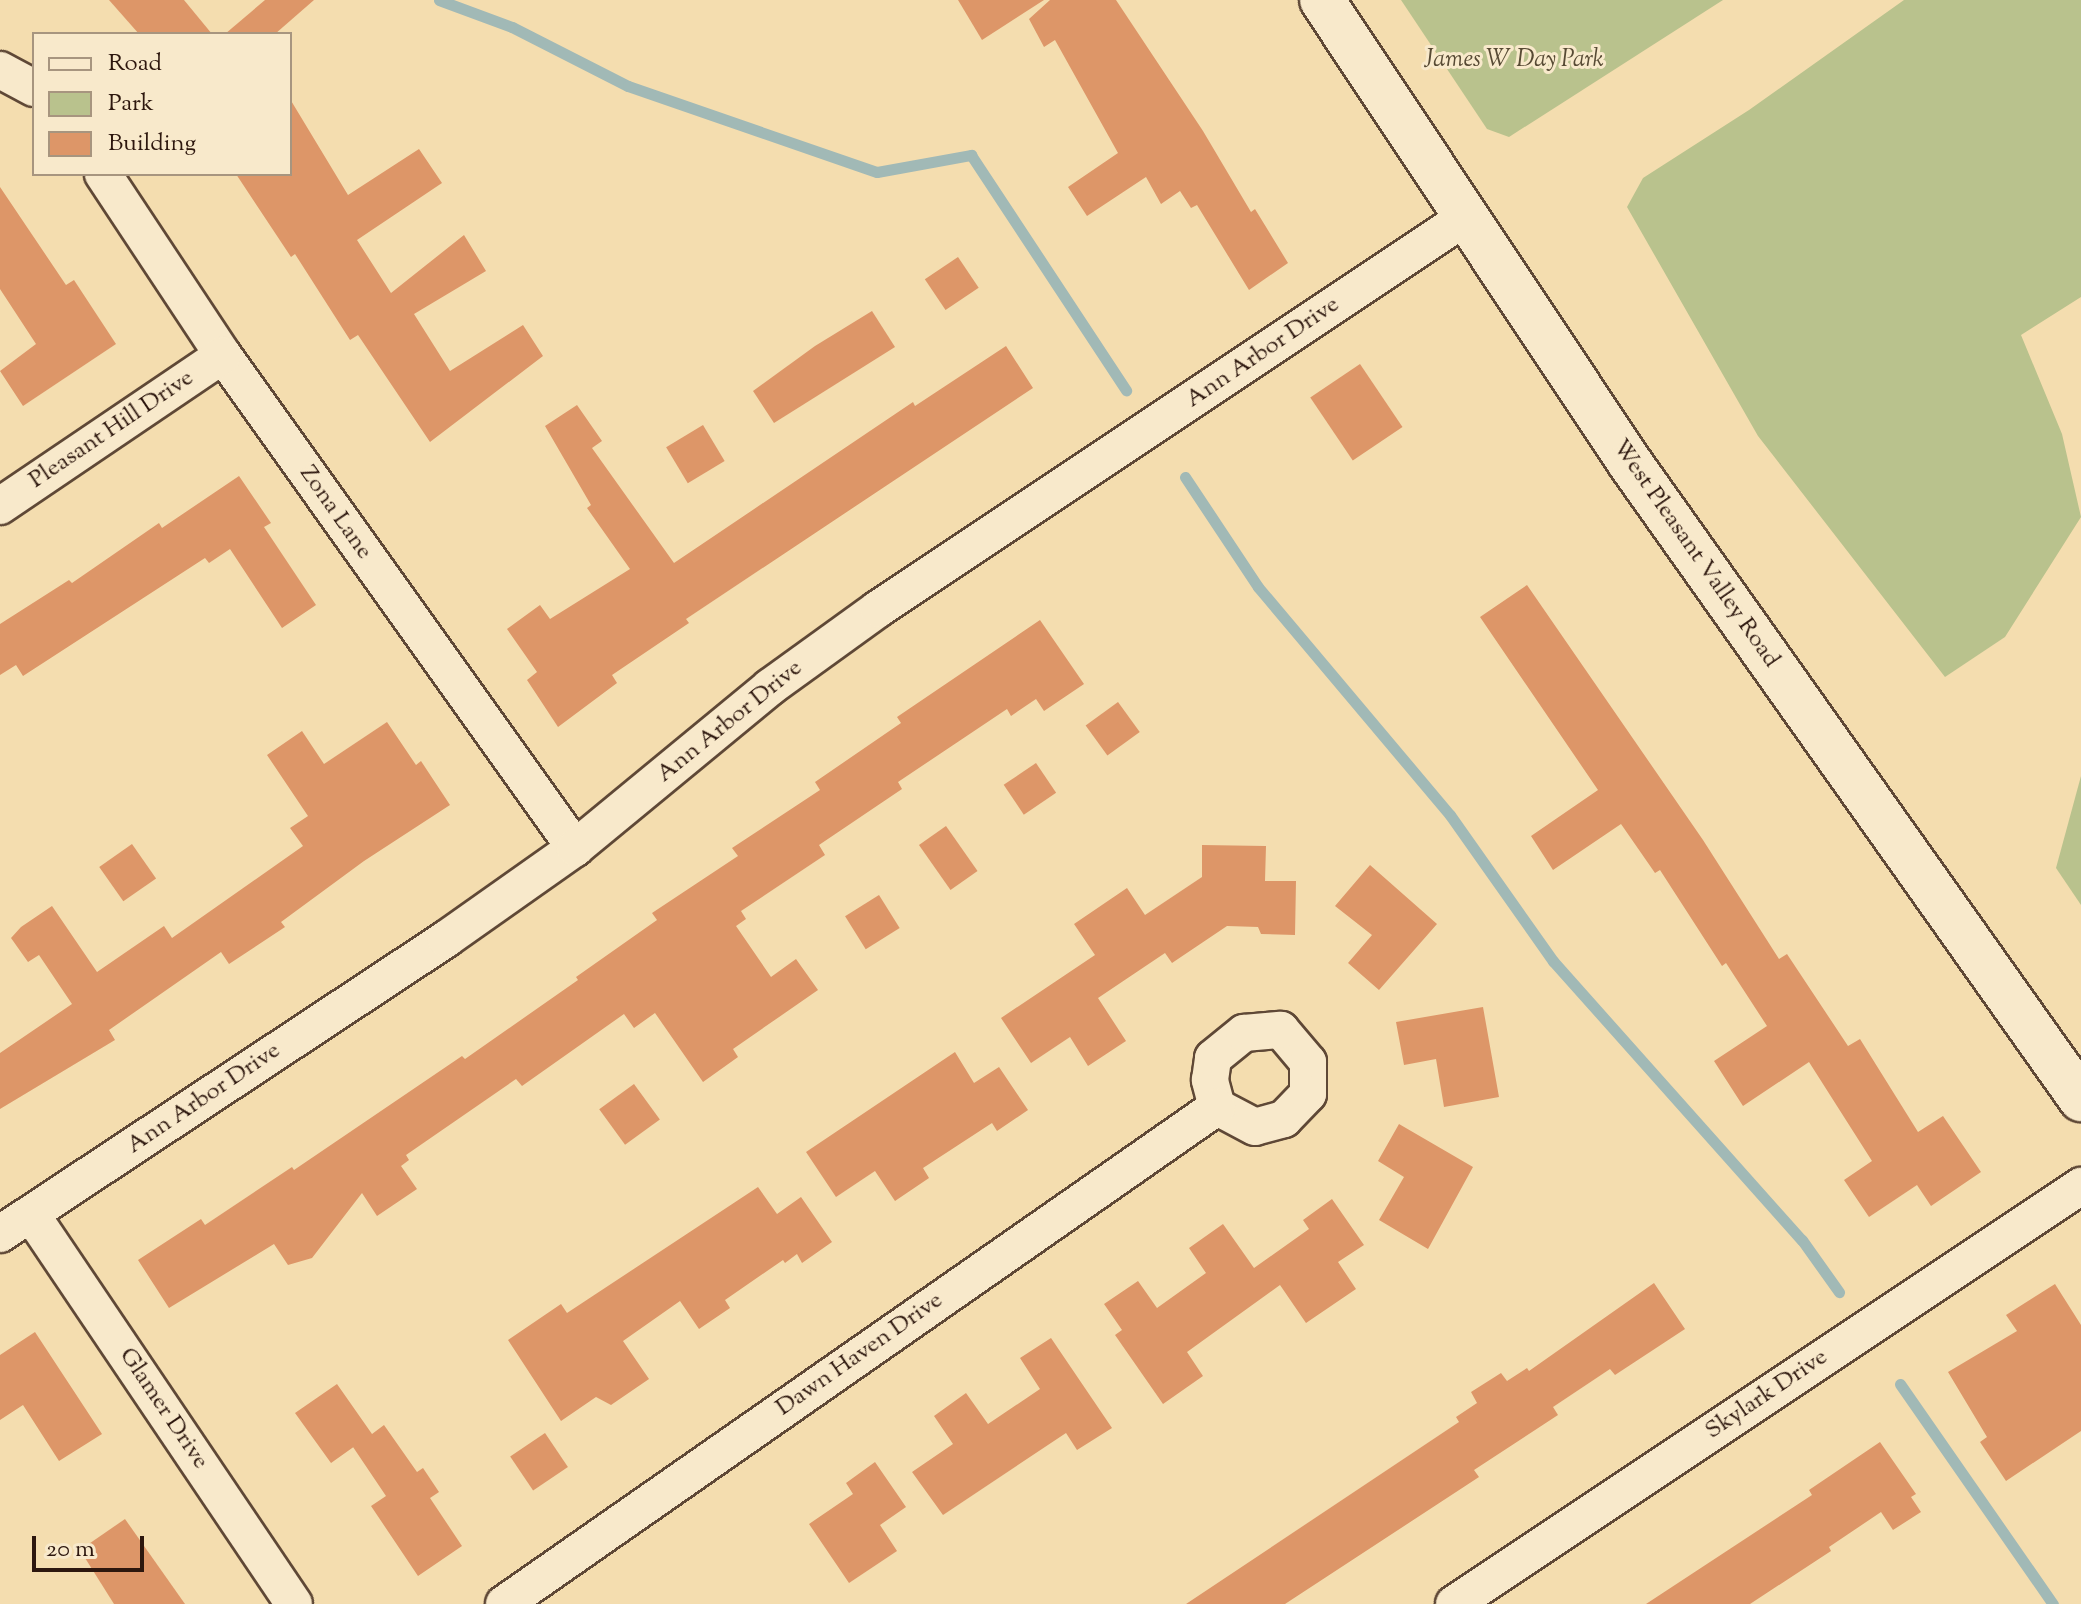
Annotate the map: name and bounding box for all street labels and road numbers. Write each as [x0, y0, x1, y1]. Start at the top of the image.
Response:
street label: Ann Arbor Drive [1181, 291, 1345, 415]
street label: Pleasant Hill Drive [24, 364, 200, 496]
street label: West Pleasant Valley Road [1605, 434, 1785, 674]
street label: Zona Lane [292, 461, 378, 565]
street label: Ann Arbor Drive [651, 655, 809, 789]
street label: Ann Arbor Drive [122, 1037, 286, 1161]
street label: Dawn Haven Drive [771, 1287, 949, 1423]
street label: Glamer Drive [112, 1343, 214, 1475]
street label: Skylark Drive [1700, 1344, 1834, 1446]

